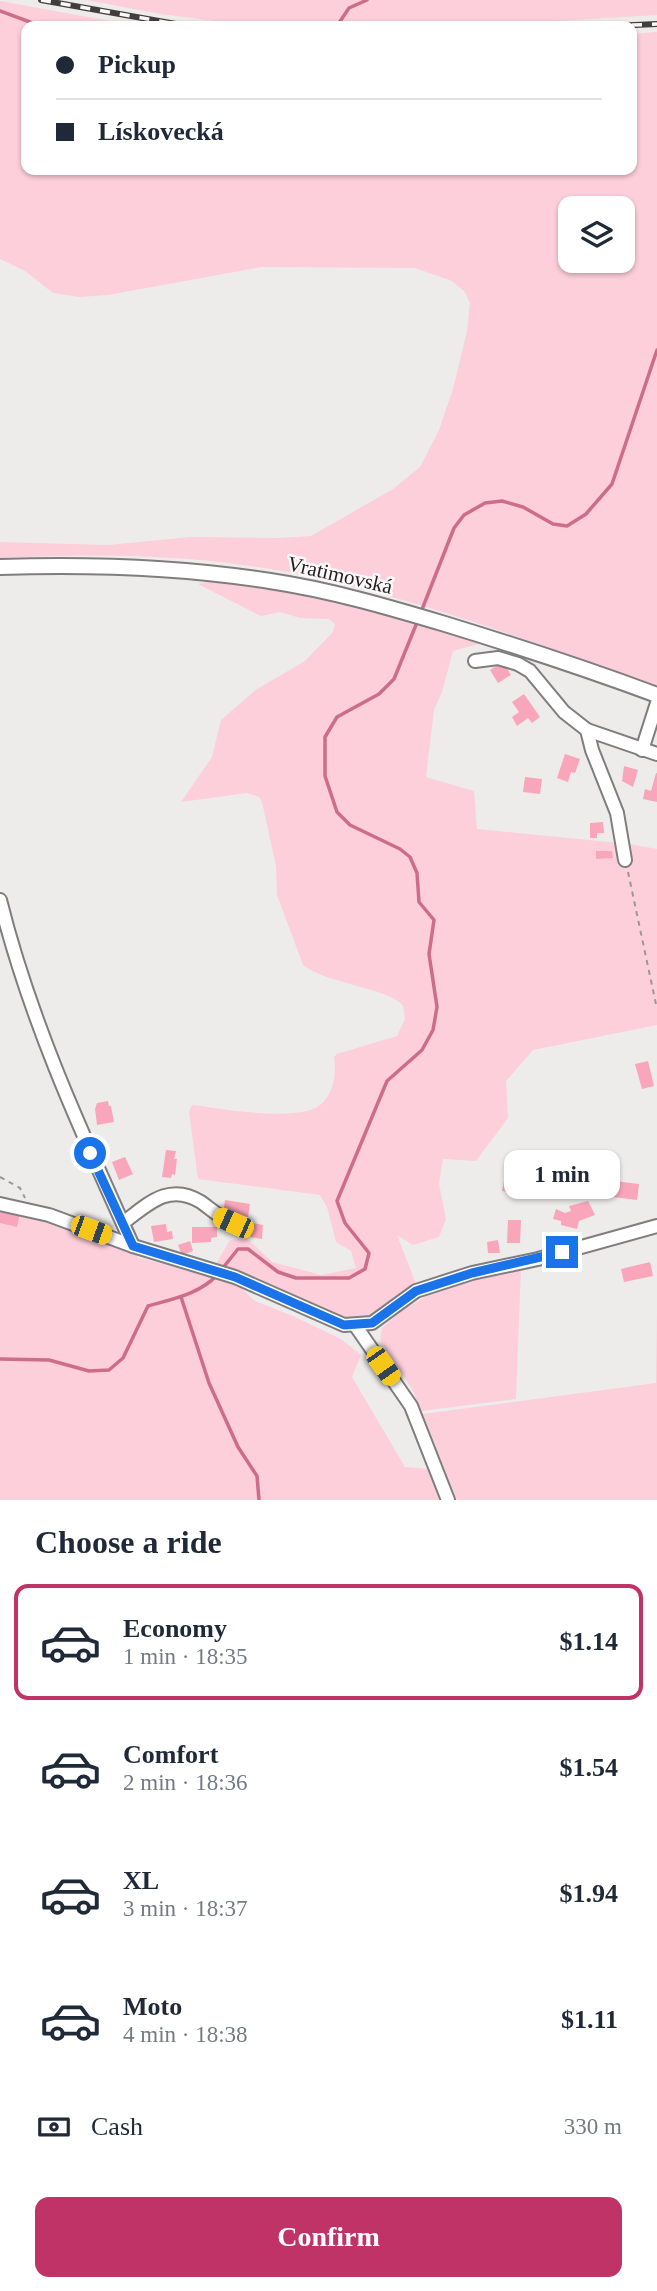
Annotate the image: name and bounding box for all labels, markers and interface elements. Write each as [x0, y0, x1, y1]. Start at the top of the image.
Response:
text: Pickup [98, 50, 176, 79]
text: Lískovecká [98, 117, 224, 146]
map controls [558, 196, 635, 273]
button: layers [558, 196, 635, 273]
street label: Vratimovská [285, 551, 396, 599]
route start [74, 1137, 106, 1169]
callout: 1 min [504, 1150, 620, 1200]
text: 1 min [534, 1162, 590, 1187]
car [210, 1205, 257, 1241]
car [68, 1213, 115, 1247]
route end [546, 1236, 578, 1268]
car [363, 1343, 404, 1389]
text: Choose a ride [35, 1524, 222, 1560]
icon: car [39, 1611, 102, 1674]
text: Economy [123, 1614, 227, 1643]
text: $1.14 [560, 1627, 618, 1656]
text: 1 min · 18:35 [123, 1644, 248, 1669]
icon: car [39, 1737, 102, 1800]
text: Comfort [123, 1740, 218, 1769]
text: $1.54 [560, 1753, 618, 1782]
text: 2 min · 18:36 [123, 1770, 248, 1795]
icon: car [39, 1863, 102, 1926]
text: XL [123, 1866, 159, 1895]
text: $1.94 [560, 1879, 618, 1908]
text: 3 min · 18:37 [123, 1896, 248, 1921]
icon: car [39, 1989, 102, 2052]
text: Moto [123, 1992, 182, 2021]
text: $1.11 [561, 2005, 618, 2034]
text: 4 min · 18:38 [123, 2022, 248, 2047]
icon: cash [35, 2108, 73, 2146]
text: Cash [91, 2112, 143, 2141]
text: 330 m [564, 2114, 622, 2139]
button: Confirm [35, 2197, 622, 2277]

